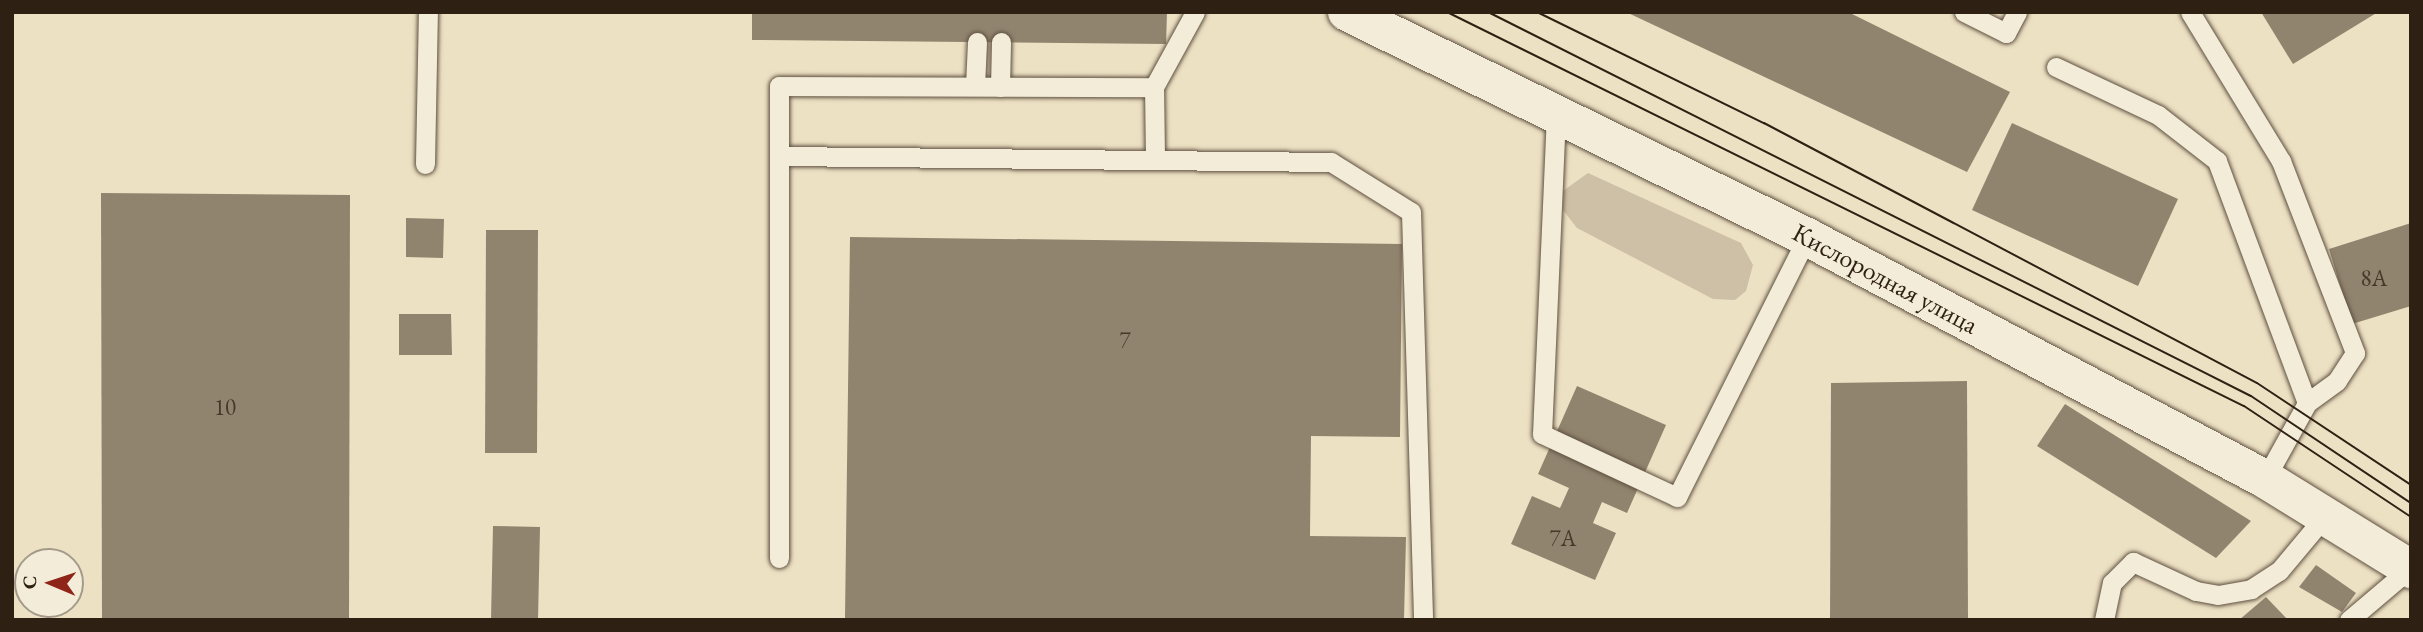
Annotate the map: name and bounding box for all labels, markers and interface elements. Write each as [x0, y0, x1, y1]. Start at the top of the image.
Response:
street label: Кислородная улица [1787, 217, 1983, 341]
house number: 8А [2361, 264, 2387, 292]
house number: 7 [1119, 326, 1131, 354]
house number: 10 [214, 393, 236, 421]
house number: 7А [1550, 524, 1576, 552]
north arrow [14, 548, 84, 618]
text: С [17, 575, 42, 590]

